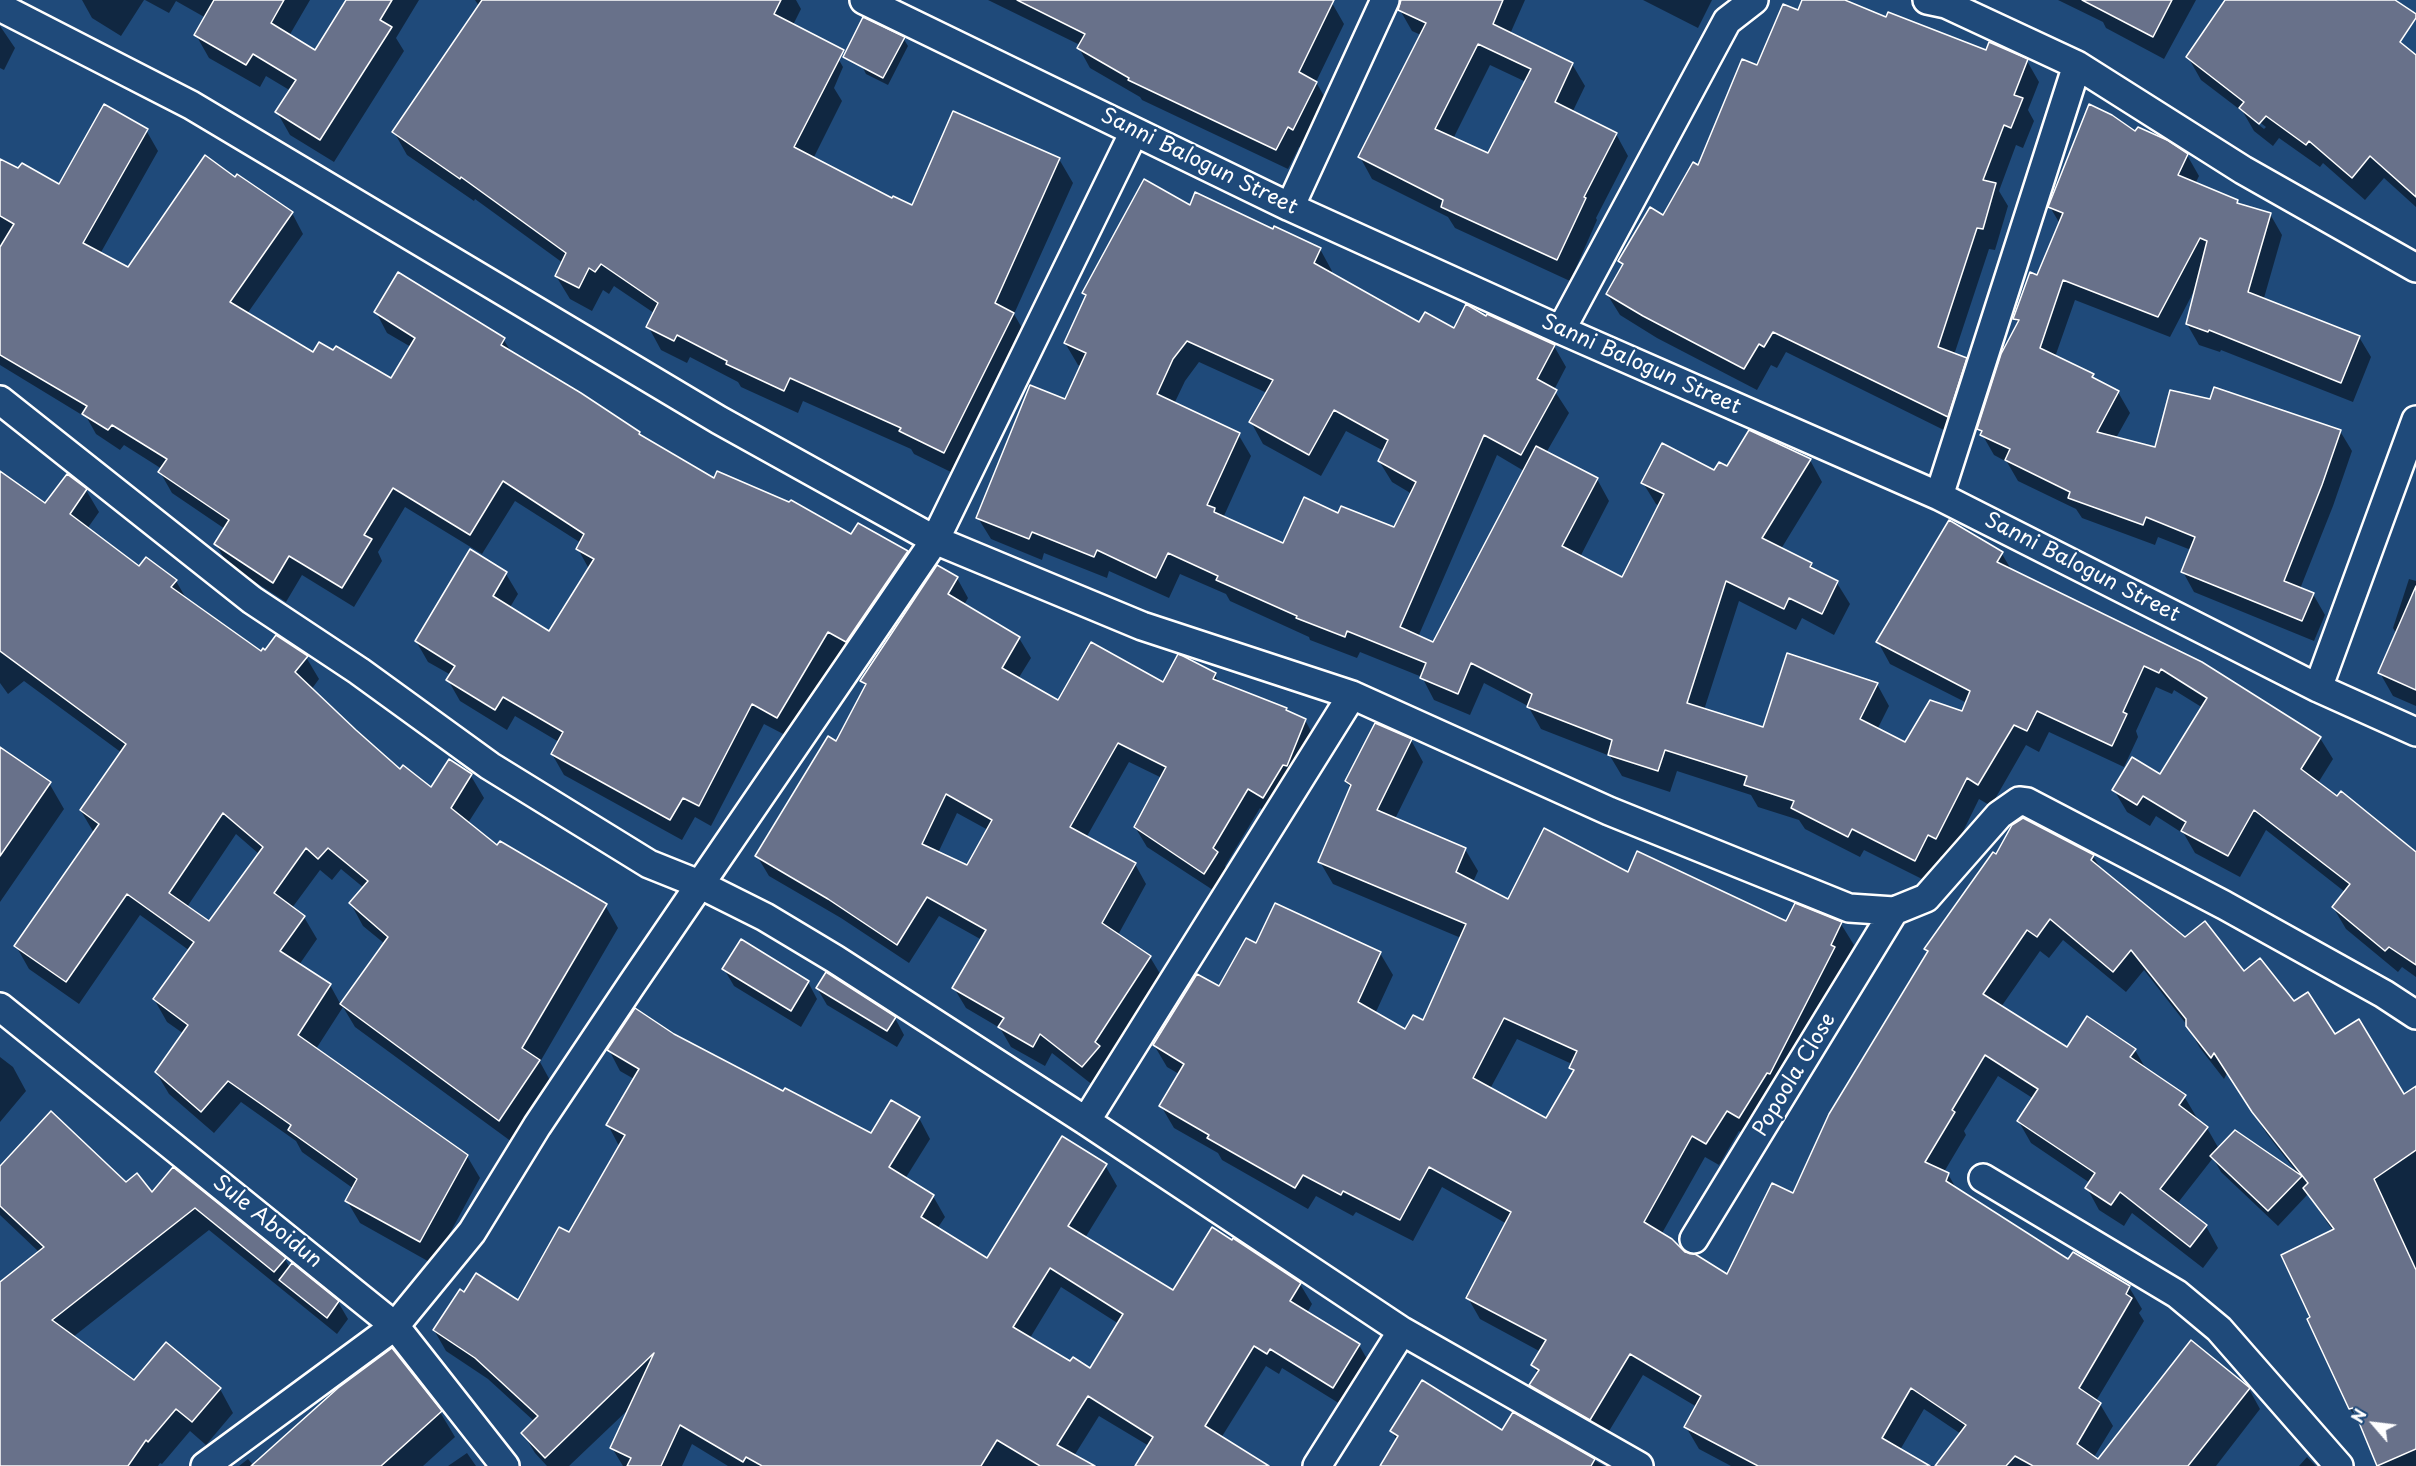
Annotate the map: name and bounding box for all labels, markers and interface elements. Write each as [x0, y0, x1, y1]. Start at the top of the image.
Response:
street label: Sanni Balogun Street [1097, 103, 1301, 221]
street label: Sanni Balogun Street [1537, 310, 1745, 420]
street label: Sanni Balogun Street [1980, 508, 2184, 628]
street label: Popoola Close [1748, 1009, 1842, 1141]
street label: Sule Aboidun [207, 1170, 327, 1274]
north arrow [2344, 1394, 2404, 1454]
text: N [2345, 1404, 2372, 1427]

